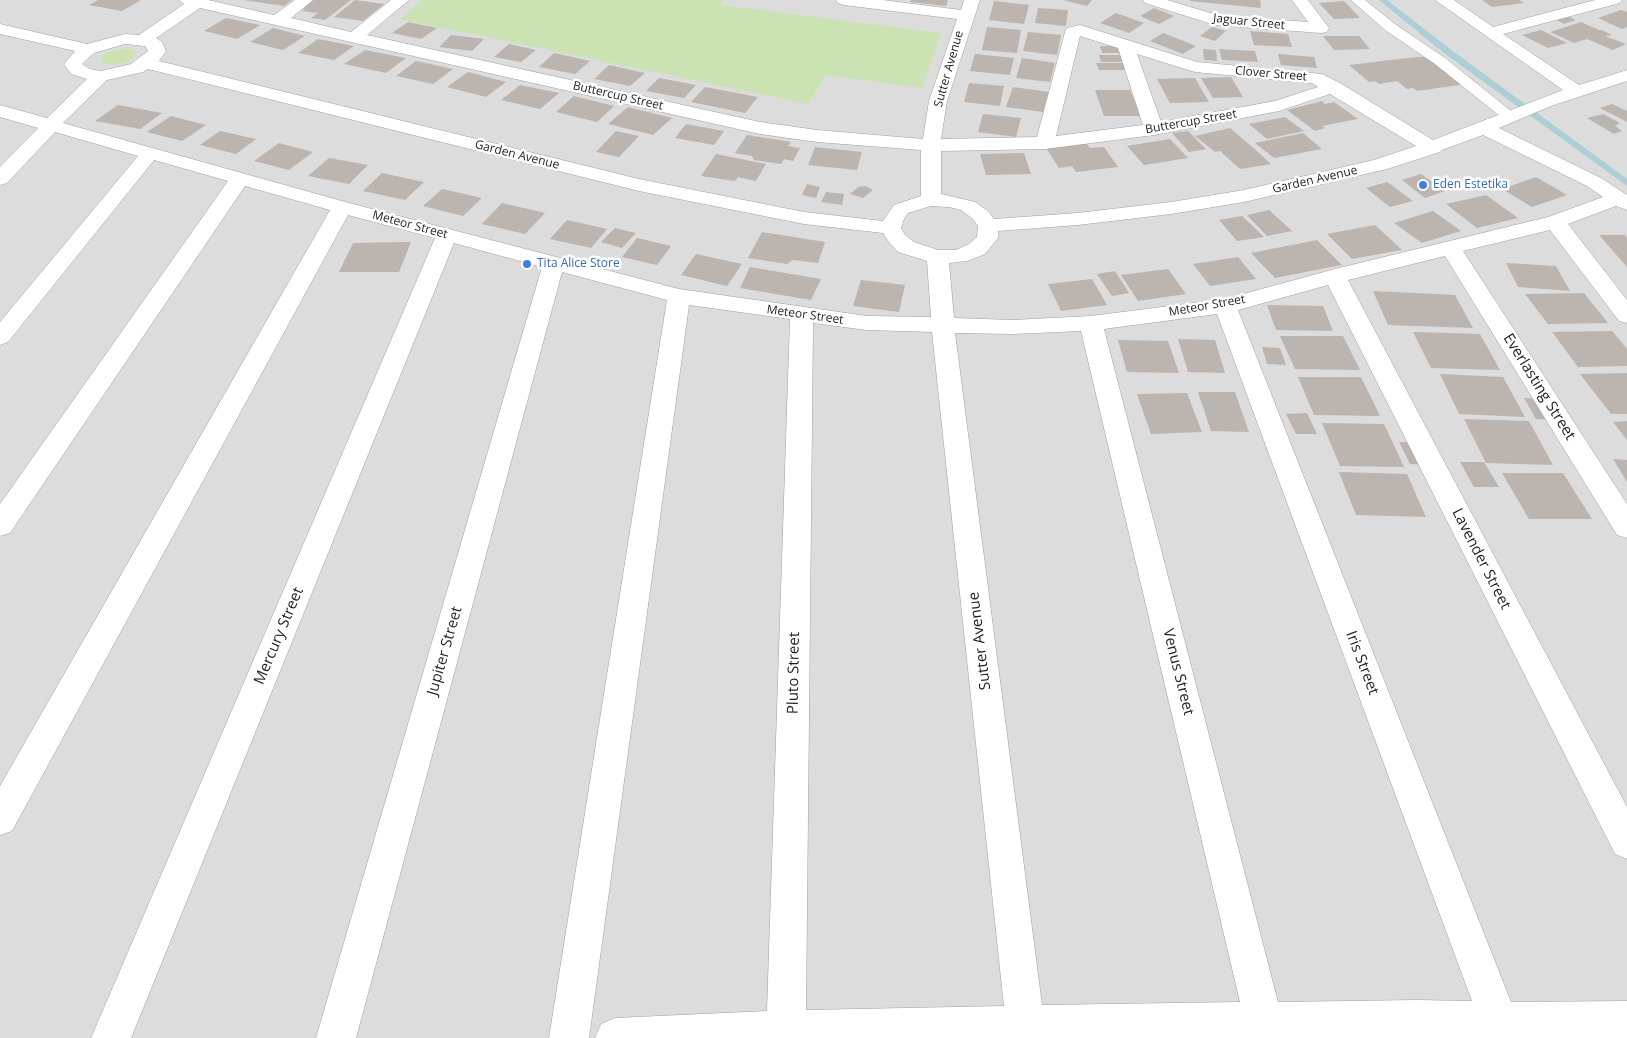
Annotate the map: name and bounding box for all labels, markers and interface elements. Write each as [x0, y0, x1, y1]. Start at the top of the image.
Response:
street label: Jaguar Street [1212, 11, 1286, 33]
street label: Sutter Avenue [931, 29, 967, 109]
street label: Clover Street [1234, 64, 1308, 84]
street label: Buttercup Street [571, 79, 665, 113]
street label: Buttercup Street [1144, 107, 1238, 137]
street label: Garden Avenue [473, 138, 561, 172]
street label: Garden Avenue [1271, 163, 1359, 197]
place label: Eden Estetika [1433, 178, 1508, 192]
marker: Eden Estetika [1417, 179, 1429, 191]
street label: Meteor Street [371, 208, 449, 242]
place label: Tita Alice Store [537, 257, 620, 271]
marker: Tita Alice Store [521, 258, 533, 270]
street label: Meteor Street [1168, 292, 1246, 320]
street label: Meteor Street [766, 302, 844, 328]
street label: Everlasting Street [1499, 331, 1579, 443]
street label: Lavender Street [1448, 506, 1514, 612]
street label: Mercury Street [250, 585, 308, 687]
street label: Sutter Avenue [965, 591, 995, 691]
street label: Jupiter Street [424, 604, 466, 698]
street label: Venus Street [1159, 627, 1197, 717]
street label: Iris Street [1342, 628, 1382, 698]
street label: Pluto Street [784, 632, 804, 714]

